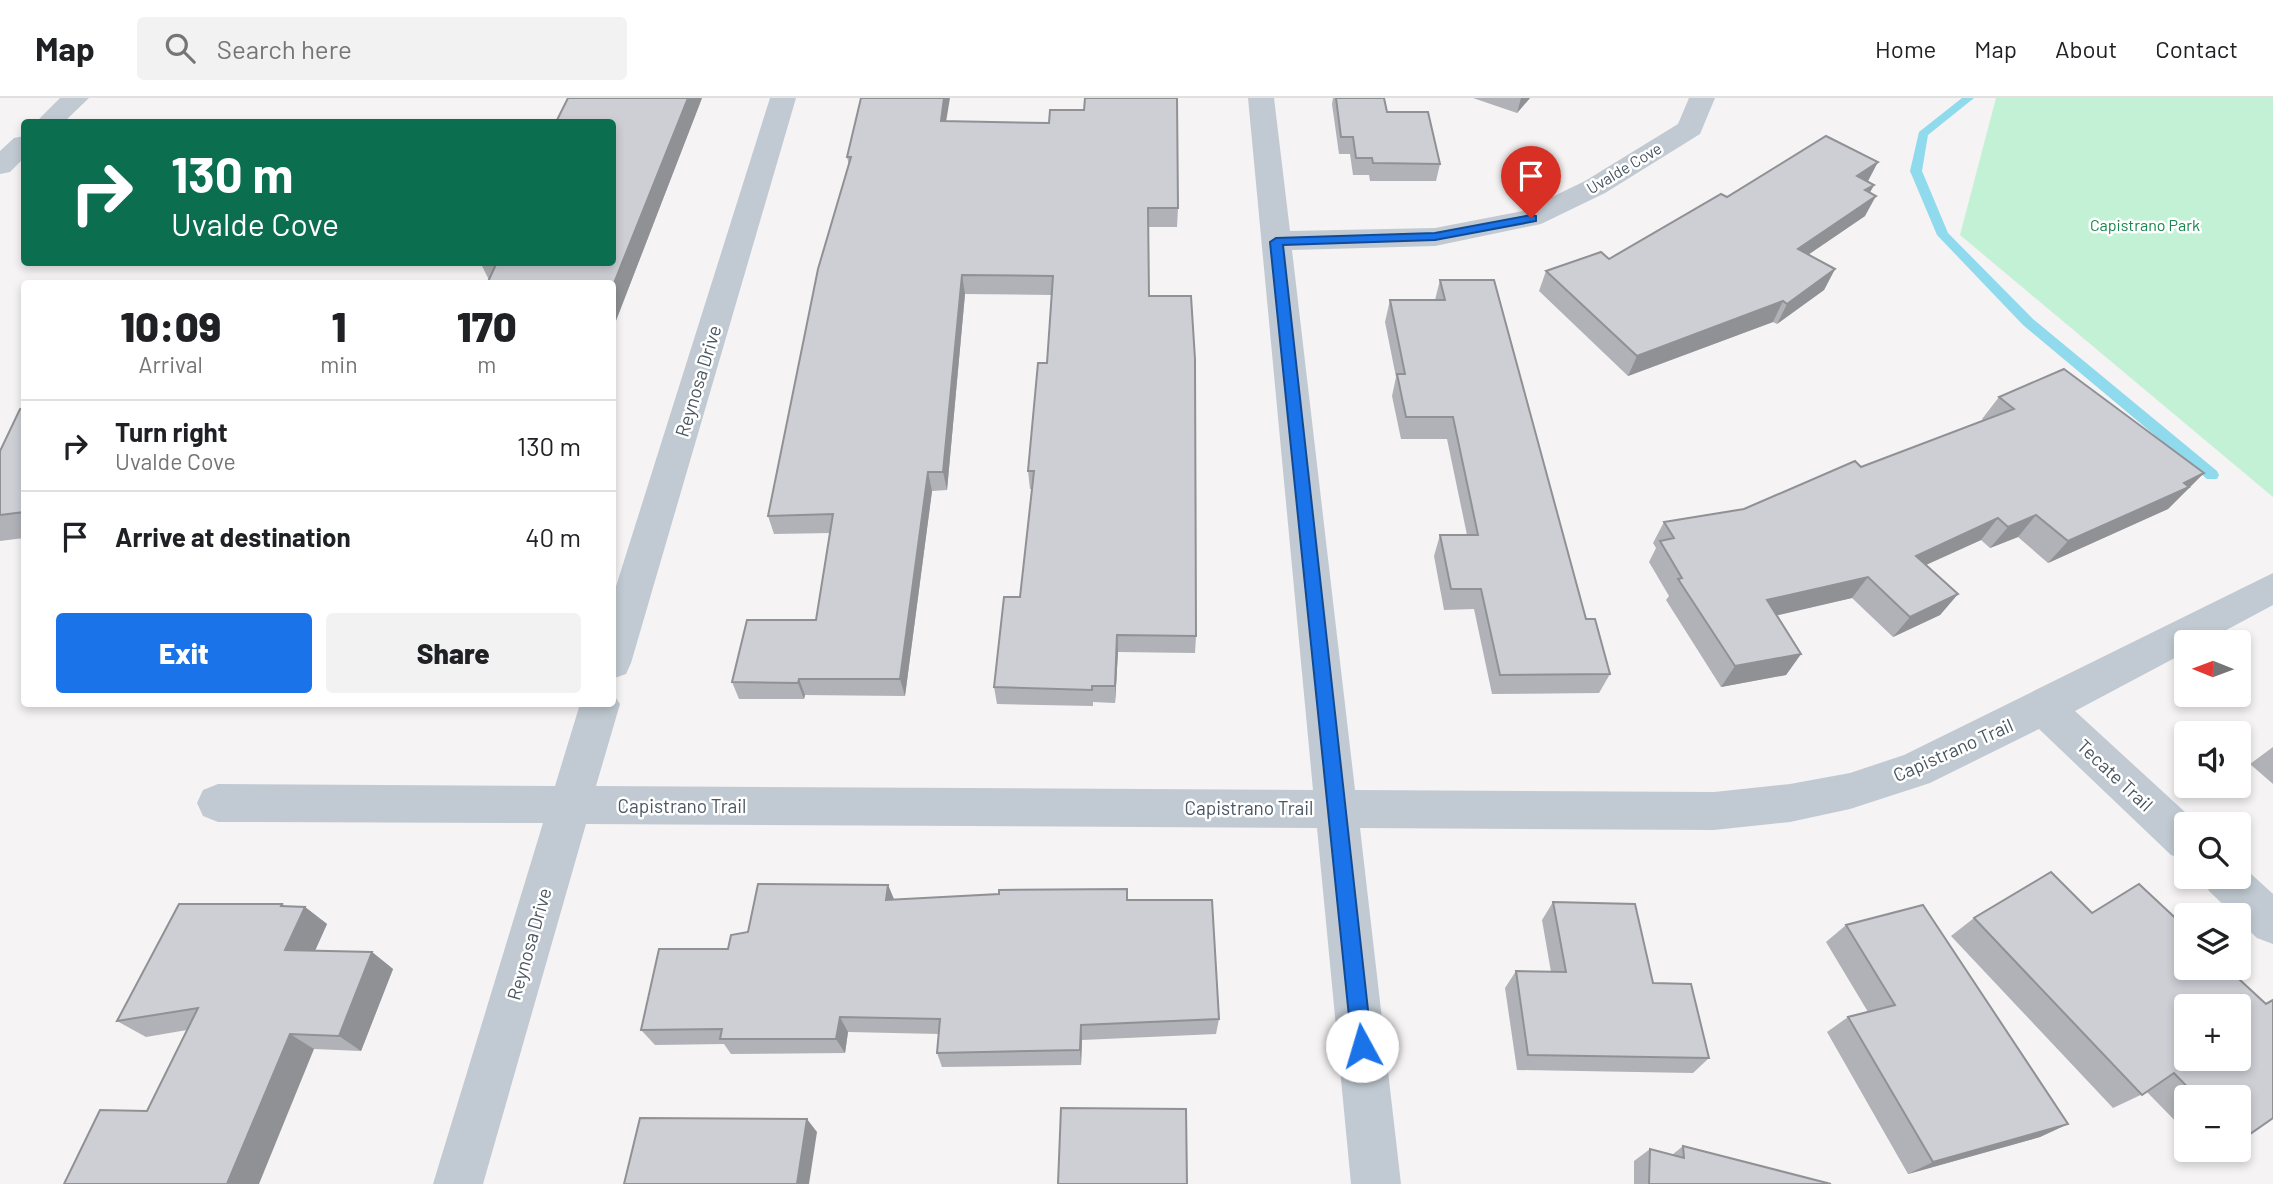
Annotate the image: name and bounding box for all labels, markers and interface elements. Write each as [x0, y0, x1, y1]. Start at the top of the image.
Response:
search box [137, 17, 627, 80]
text: Map [35, 28, 95, 68]
icon: search [161, 29, 199, 67]
text: Search here [217, 33, 352, 64]
text: Home [1875, 34, 1936, 63]
text: Map [1974, 34, 2017, 63]
text: About [2055, 34, 2117, 63]
text: Contact [2155, 34, 2238, 63]
street label: Uvalde Cove [1583, 138, 1665, 197]
text: 130 m [171, 144, 293, 203]
pin [1501, 146, 1561, 218]
icon: right [56, 147, 147, 238]
icon: arrive [1512, 157, 1550, 195]
text: Uvalde Cove [171, 204, 339, 242]
park label: Capistrano Park [2090, 215, 2200, 234]
text: 10:09 [120, 300, 221, 350]
text: 1 [331, 300, 346, 350]
text: 170 [457, 300, 517, 350]
street label: Reynosa Drive [670, 322, 725, 440]
text: Arrival [138, 350, 203, 378]
text: min [320, 350, 358, 378]
text: m [477, 350, 496, 378]
text: Turn right [115, 416, 228, 447]
icon: right [56, 427, 94, 465]
text: 130 m [517, 430, 581, 461]
text: Uvalde Cove [115, 447, 236, 475]
icon: arrive [56, 518, 94, 556]
text: Arrive at destination [115, 521, 351, 552]
text: 40 m [525, 521, 581, 552]
button: Exit [56, 613, 312, 693]
button: Share [326, 613, 581, 693]
north arrow [2174, 630, 2250, 707]
map controls [2174, 630, 2251, 1162]
street label: Capistrano Trail [1889, 713, 2016, 786]
button: sound [2174, 721, 2251, 798]
street label: Tecate Trail [2073, 734, 2158, 816]
street label: Capistrano Trail [618, 794, 746, 817]
street label: Capistrano Trail [1185, 796, 1313, 819]
button: search [2174, 812, 2251, 889]
street label: Reynosa Drive [502, 885, 556, 1003]
button: layers [2174, 903, 2251, 980]
button: + [2174, 994, 2251, 1071]
position arrow [1325, 1009, 1399, 1083]
button: − [2174, 1085, 2251, 1162]

